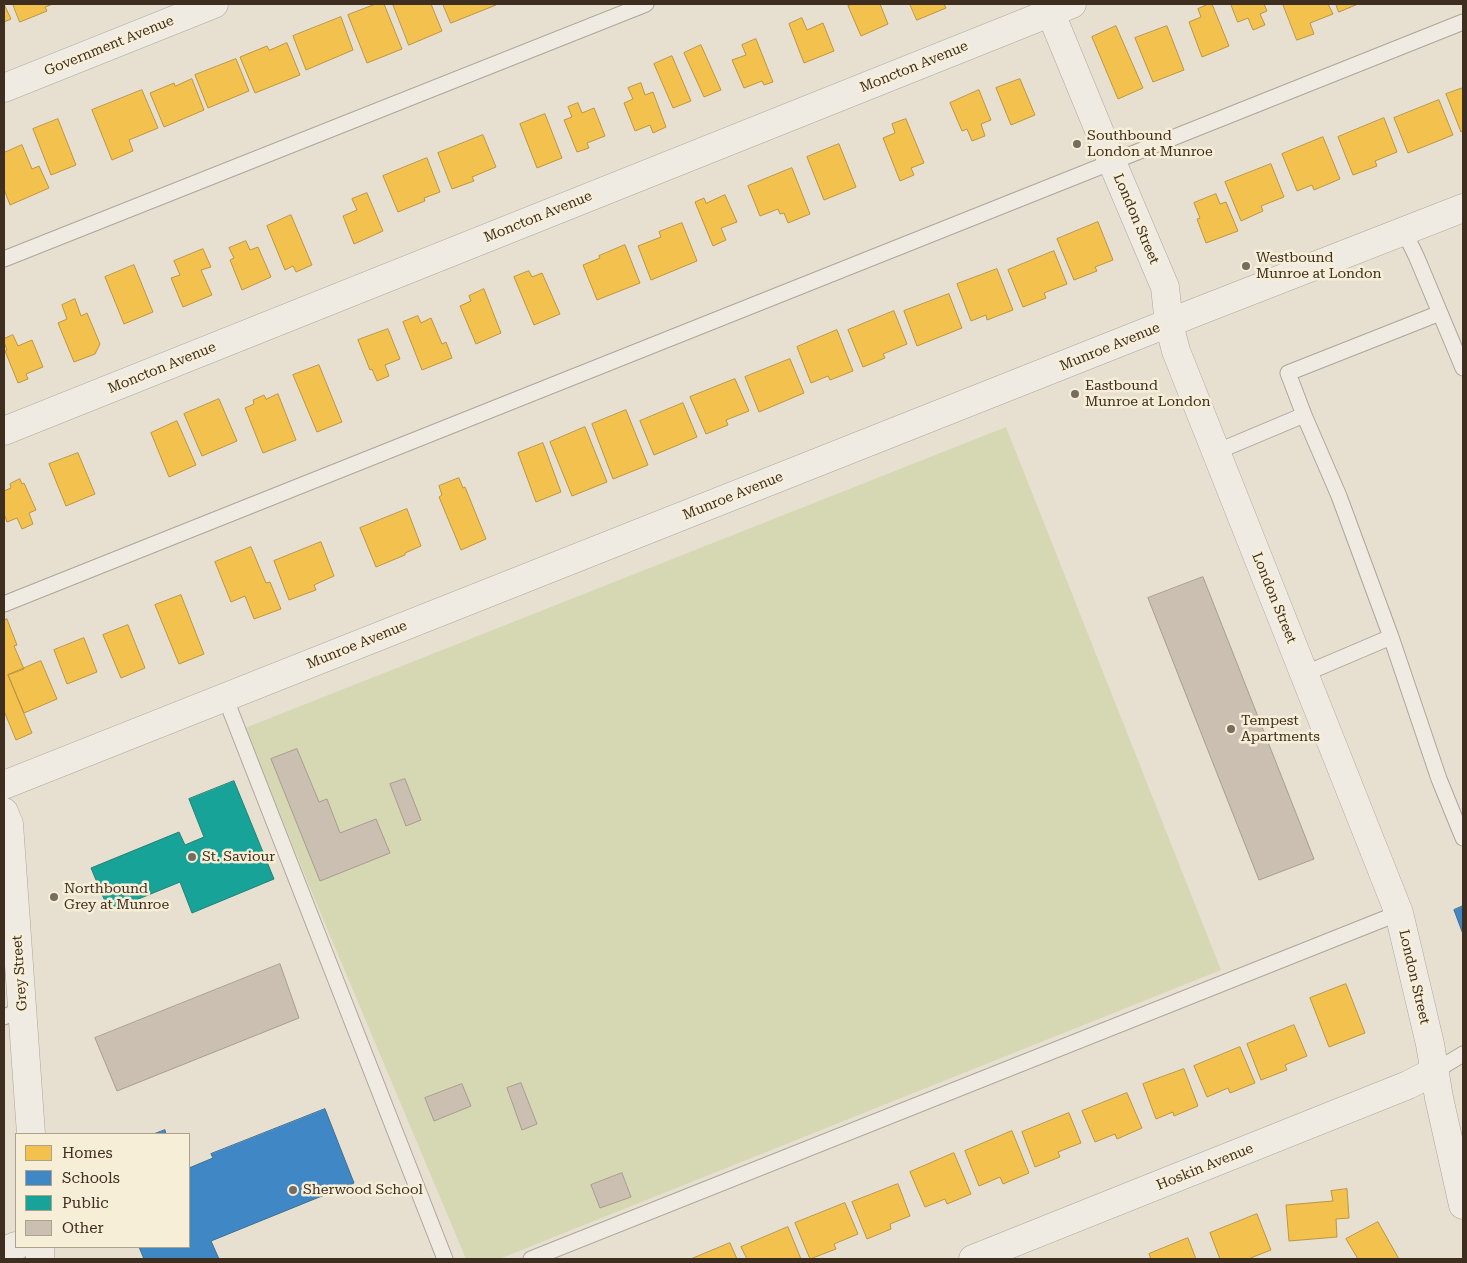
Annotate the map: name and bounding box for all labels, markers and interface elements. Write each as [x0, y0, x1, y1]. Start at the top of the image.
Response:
street label: Government Avenue [42, 12, 176, 80]
street label: Moncton Avenue [857, 38, 971, 96]
place label: Southbound London at Munroe [1087, 128, 1213, 160]
marker: Southbound London at Munroe [1071, 138, 1083, 150]
street label: London Street [1109, 171, 1163, 267]
street label: Moncton Avenue [481, 188, 595, 246]
place label: Westbound Munroe at London [1256, 250, 1382, 282]
marker: Westbound Munroe at London [1240, 260, 1252, 272]
street label: Munroe Avenue [1057, 319, 1163, 375]
street label: Moncton Avenue [105, 339, 219, 397]
place label: Eastbound Munroe at London [1085, 378, 1211, 411]
marker: Eastbound Munroe at London [1069, 388, 1081, 400]
street label: Munroe Avenue [680, 468, 786, 524]
street label: London Street [1248, 550, 1300, 646]
street label: Munroe Avenue [304, 617, 410, 673]
place label: Tempest Apartments [1241, 713, 1320, 746]
marker: Tempest Apartments [1225, 723, 1237, 735]
place label: St. Saviour [202, 849, 275, 865]
marker: St. Saviour [186, 851, 198, 863]
place label: Northbound Grey at Munroe [64, 881, 169, 914]
marker: Northbound Grey at Munroe [48, 891, 60, 903]
street label: London Street [1395, 928, 1433, 1026]
street label: Grey Street [9, 934, 31, 1012]
legend [15, 1133, 190, 1248]
street label: Hoskin Avenue [1154, 1140, 1256, 1194]
text: Homes [62, 1144, 113, 1162]
text: Schools [62, 1169, 120, 1187]
place label: Sherwood School [303, 1182, 423, 1198]
marker: Sherwood School [287, 1184, 299, 1196]
text: Public [62, 1194, 109, 1212]
text: Other [62, 1219, 104, 1237]

